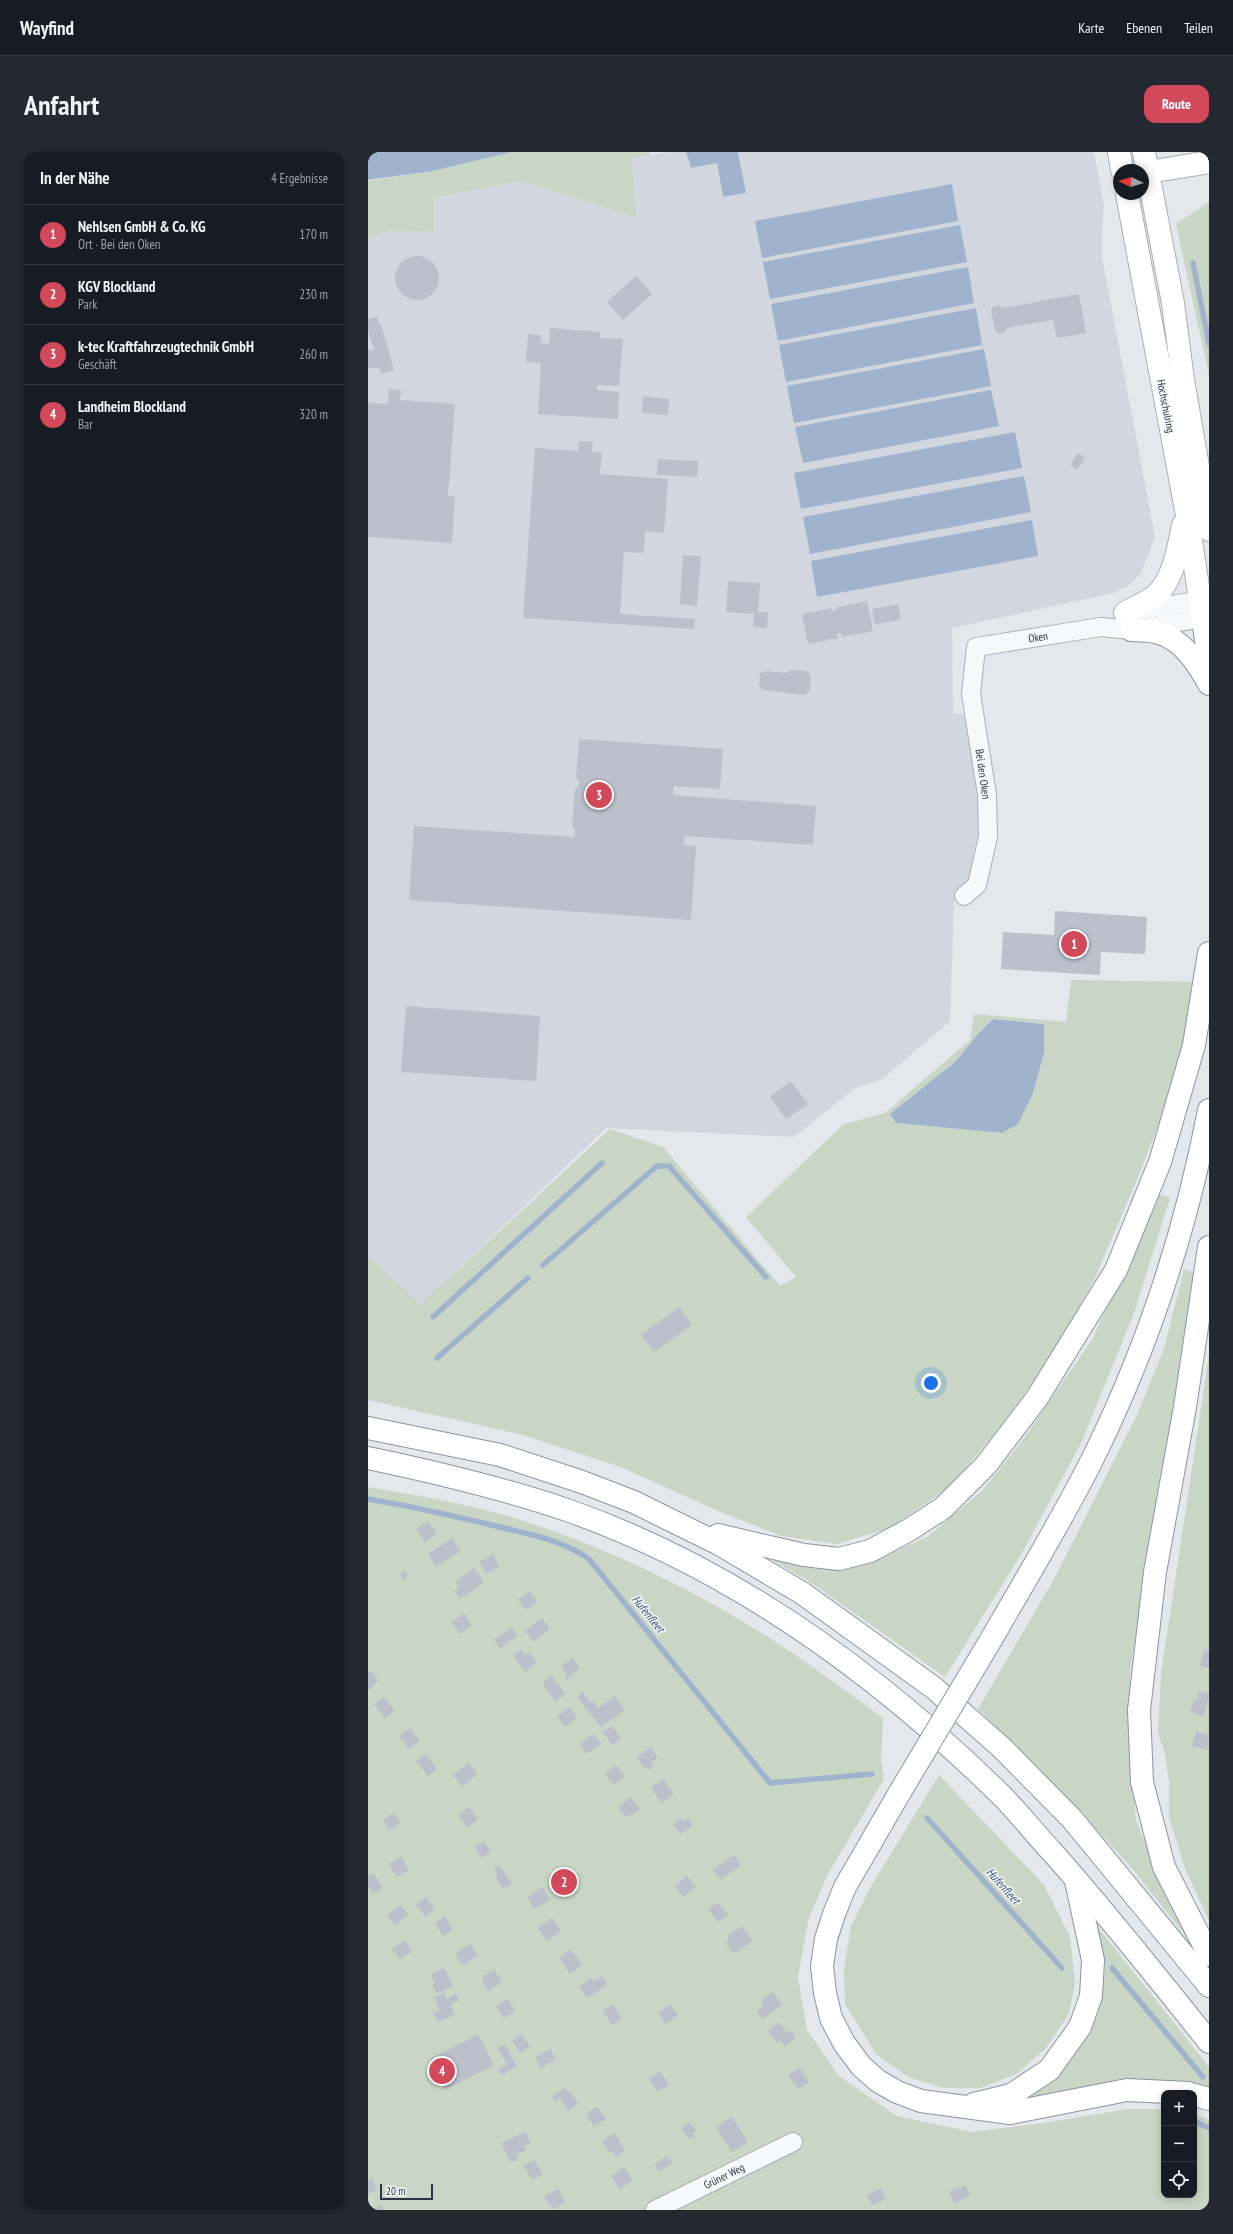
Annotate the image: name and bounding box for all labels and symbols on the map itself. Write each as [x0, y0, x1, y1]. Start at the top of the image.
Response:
north arrow [1113, 164, 1149, 200]
street label: Hochschulring [1154, 378, 1178, 434]
street label: Oken [1027, 629, 1049, 645]
street label: Bei den Oken [973, 748, 993, 800]
pin: 3 [586, 780, 612, 810]
pin: 1 [1061, 929, 1087, 959]
your location [921, 1373, 941, 1393]
water label: Hufenfleet [629, 1592, 669, 1637]
water label: Hufenfleet [983, 1864, 1025, 1908]
pin: 2 [551, 1867, 577, 1897]
pin: 4 [429, 2056, 455, 2086]
street label: Grüner Weg [701, 2160, 747, 2192]
scale bar [380, 2182, 433, 2201]

